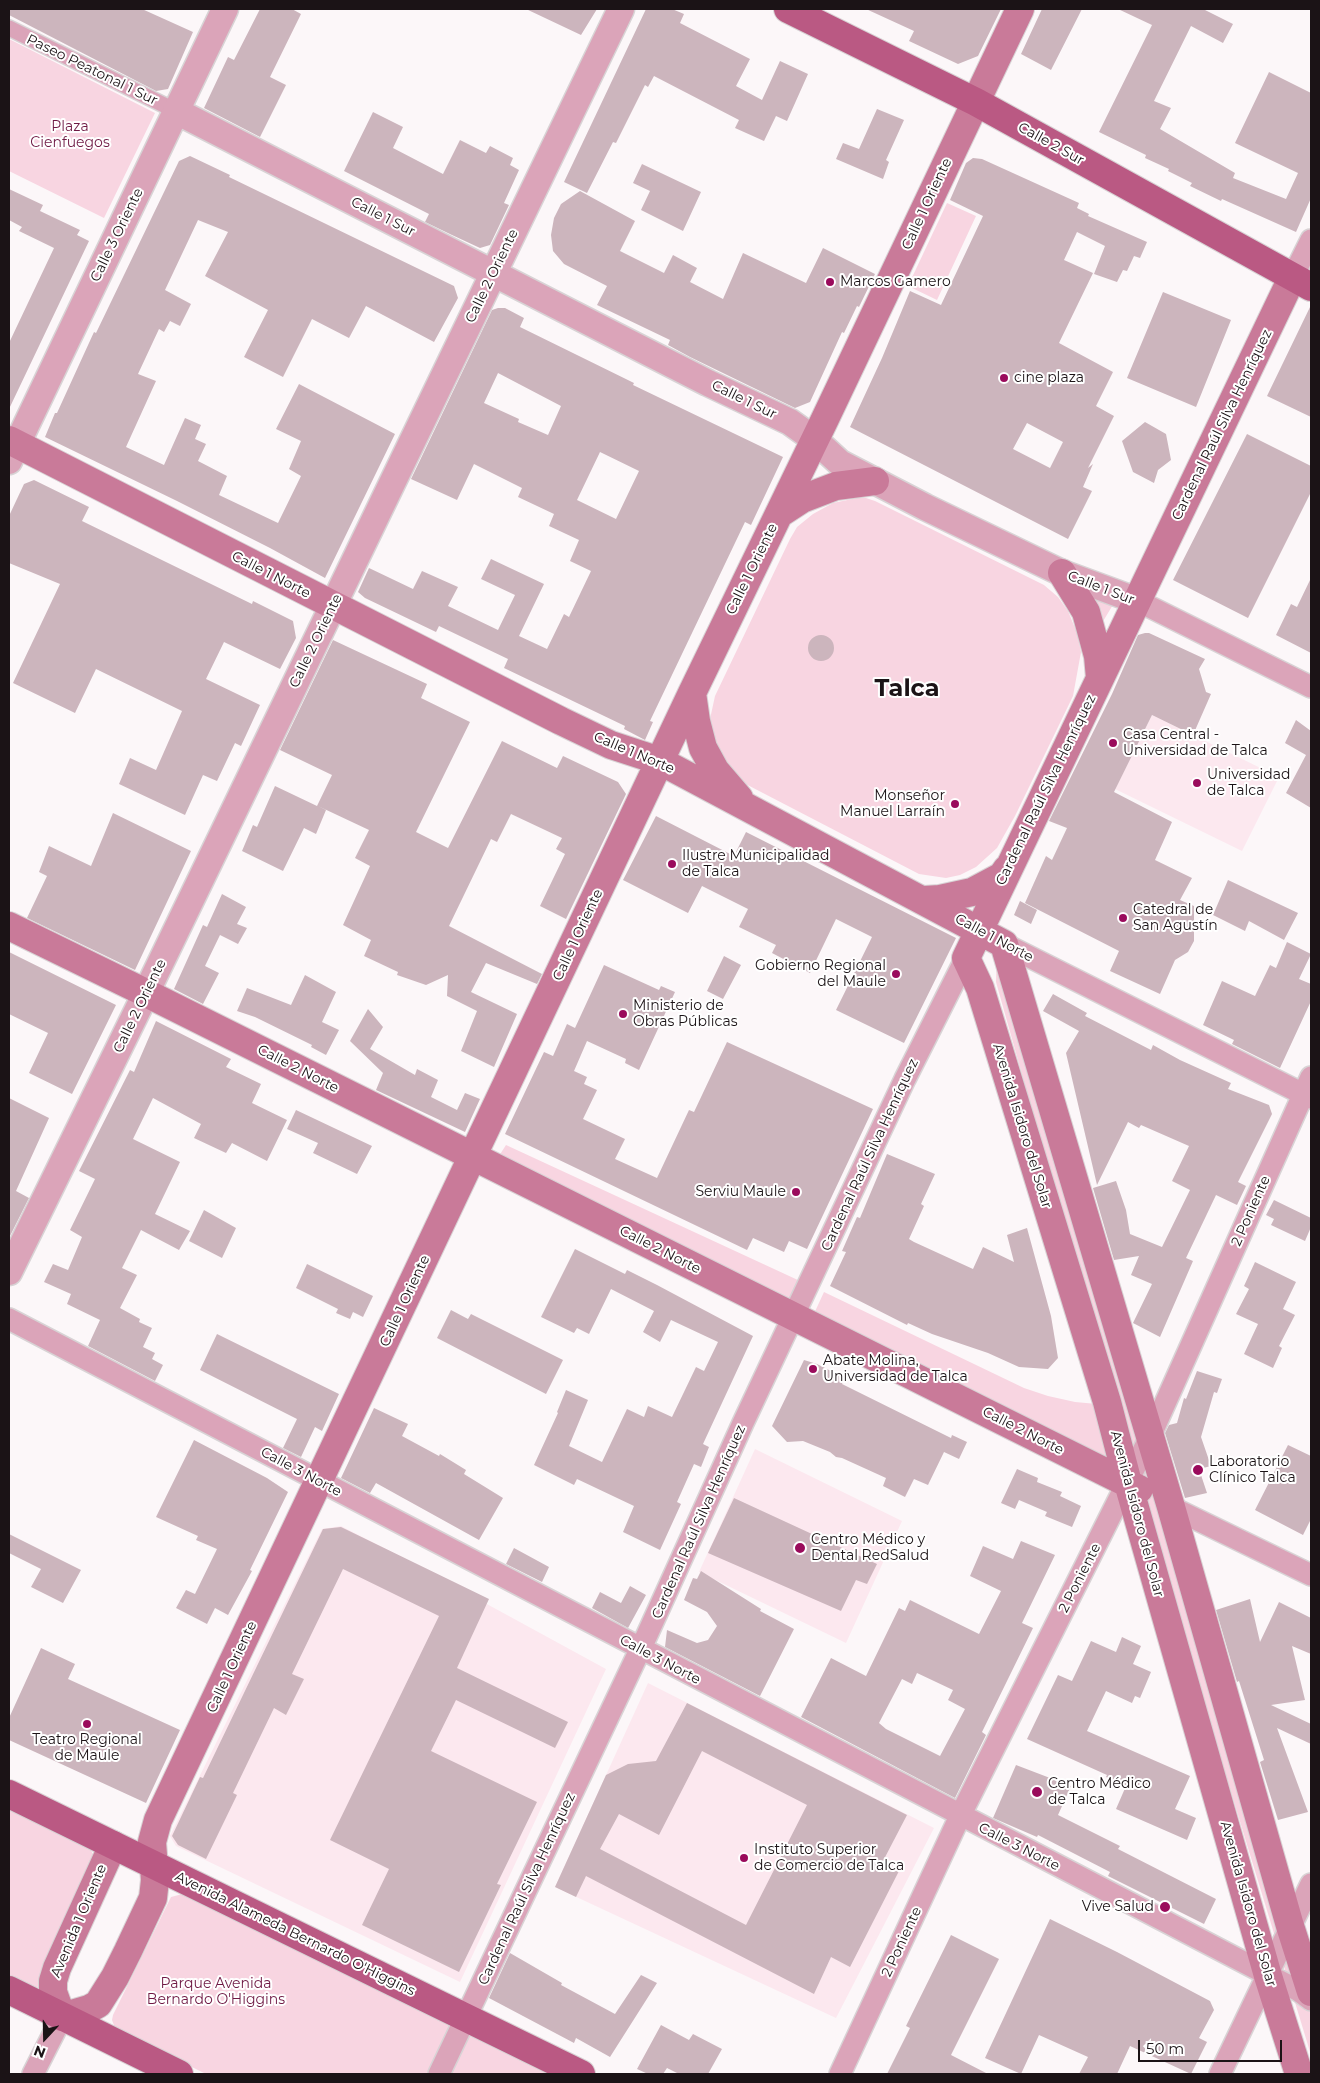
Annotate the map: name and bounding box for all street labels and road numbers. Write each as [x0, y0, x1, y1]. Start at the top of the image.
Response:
street label: Paseo Peatonal 1 Sur [24, 31, 160, 109]
street label: Calle 2 Sur [1015, 119, 1087, 169]
street label: Calle 1 Oriente [898, 155, 956, 253]
street label: Calle 3 Oriente [87, 185, 147, 285]
street label: Calle 1 Sur [348, 194, 418, 240]
street label: Calle 2 Oriente [462, 226, 522, 326]
street label: Cardenal Raúl Silva Henríquez [1168, 327, 1276, 523]
street label: Calle 1 Sur [709, 377, 779, 423]
street label: Calle 1 Oriente [723, 521, 781, 617]
street label: Calle 1 Norte [229, 548, 313, 602]
street label: Calle 1 Sur [1065, 568, 1137, 608]
street label: Calle 2 Oriente [286, 591, 346, 691]
street label: Cardenal Raúl Silva Henríquez [992, 692, 1100, 888]
street label: Calle 1 Norte [591, 728, 677, 778]
street label: Calle 1 Oriente [549, 886, 607, 984]
street label: Calle 1 Norte [952, 910, 1036, 966]
street label: Calle 2 Oriente [110, 956, 170, 1056]
street label: Calle 2 Norte [254, 1041, 342, 1097]
street label: Avenida Isidoro del Solar [989, 1042, 1055, 1210]
street label: Cardenal Raúl Silva Henríquez [818, 1056, 922, 1254]
street label: 2 Poniente [1228, 1173, 1274, 1249]
street label: Calle 2 Norte [616, 1222, 704, 1278]
street label: Calle 1 Oriente [376, 1252, 434, 1350]
street label: Calle 2 Norte [979, 1403, 1067, 1459]
street label: Cardenal Raúl Silva Henríquez [649, 1423, 749, 1621]
street label: Avenida Isidoro del Solar [1107, 1429, 1167, 1599]
street label: Calle 3 Norte [258, 1444, 344, 1500]
street label: 2 Poniente [1055, 1541, 1105, 1615]
street label: Calle 1 Oriente [203, 1618, 261, 1716]
street label: Calle 3 Norte [617, 1632, 703, 1688]
street label: Cardenal Raúl Silva Henríquez [475, 1790, 579, 1988]
street label: Calle 3 Norte [975, 1819, 1063, 1875]
street label: Avenida Isidoro del Solar [1216, 1819, 1280, 1989]
street label: Avenida 1 Oriente [47, 1862, 111, 1980]
street label: Avenida Alameda Bernardo O'Higgins [172, 1868, 418, 2000]
street label: 2 Poniente [878, 1904, 926, 1980]

